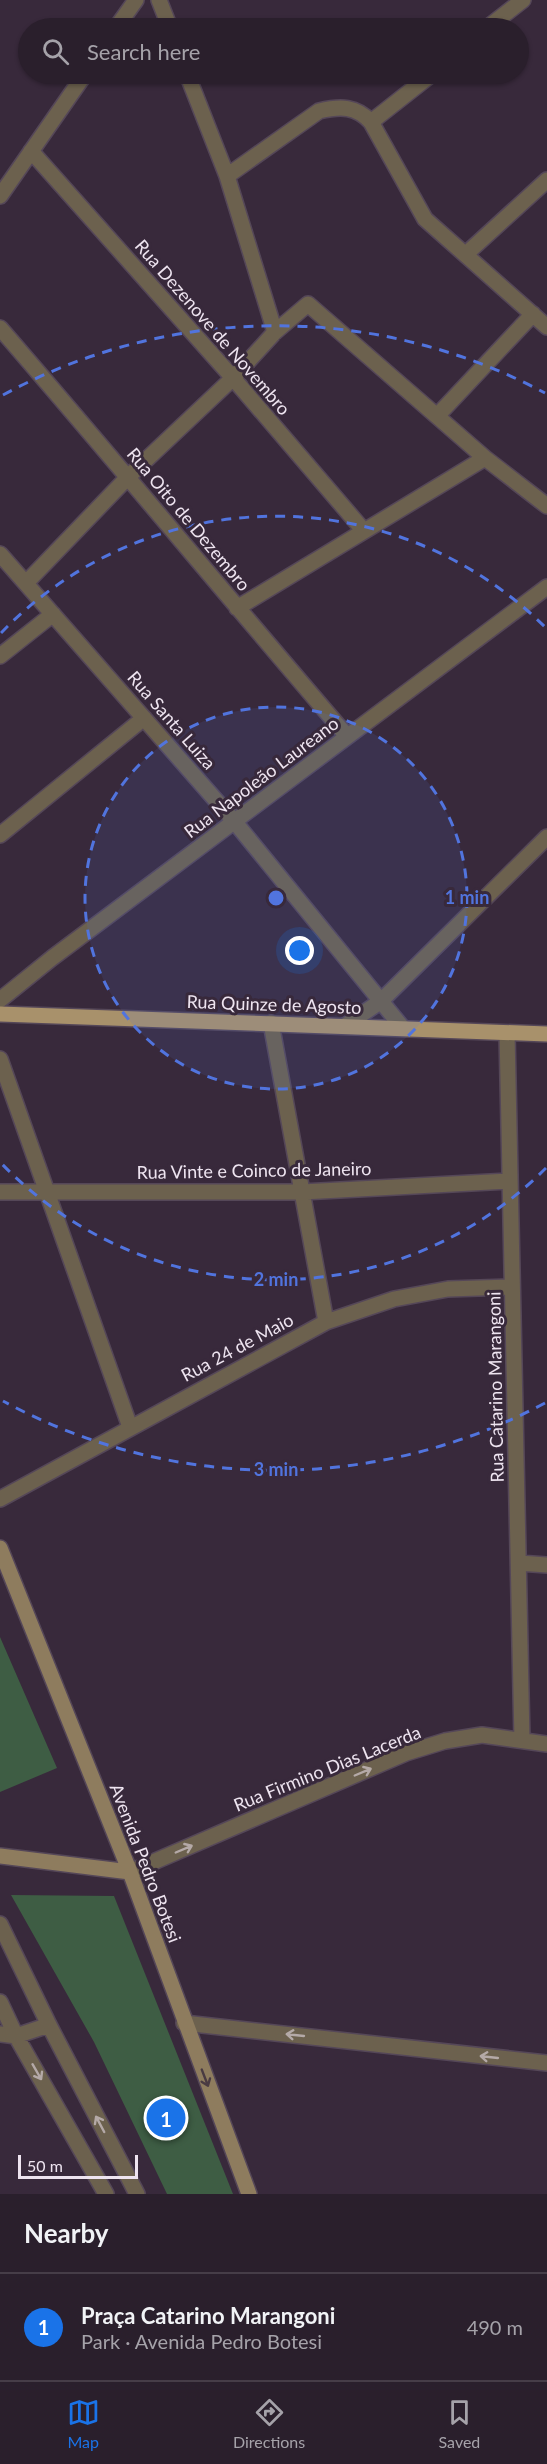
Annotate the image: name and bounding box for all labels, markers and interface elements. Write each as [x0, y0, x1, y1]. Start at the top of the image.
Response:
search box [18, 18, 529, 84]
icon: search [39, 35, 72, 68]
text: Search here [87, 38, 200, 65]
street label: Rua Dezenove de Novembro [131, 235, 295, 419]
street label: Rua Oito de Dezembro [123, 443, 255, 595]
street label: Rua Santa Luiza [123, 666, 221, 774]
street label: Rua Napoleão Laureano [179, 712, 343, 842]
text: 1 min [445, 886, 489, 908]
centre of rings [266, 888, 286, 908]
your location [285, 936, 314, 965]
street label: Rua Quinze de Agosto [186, 990, 362, 1018]
street label: Rua Vinte e Coinco de Janeiro [136, 1157, 372, 1183]
text: 2 min [254, 1268, 298, 1290]
street label: Rua Catarino Marangoni [482, 1291, 508, 1483]
street label: Rua 24 de Maio [177, 1308, 297, 1386]
text: 3 min [254, 1458, 298, 1480]
street label: Rua Firmino Dias Lacerda [230, 1720, 424, 1816]
one-way arrow [353, 1766, 371, 1777]
street label: Avenida Pedro Botesi [106, 1780, 186, 1946]
one-way arrow [174, 1843, 192, 1854]
one-way arrow [286, 2029, 305, 2040]
one-way arrow [479, 2051, 499, 2062]
one-way arrow [31, 2063, 43, 2080]
one-way arrow [200, 2068, 211, 2086]
pin: 1 [146, 2096, 186, 2140]
one-way arrow [94, 2115, 105, 2133]
scale bar [18, 2152, 138, 2180]
text: 50 m [27, 2156, 63, 2175]
text: Nearby [24, 2217, 109, 2249]
text: Praça Catarino Marangoni [81, 2302, 335, 2329]
text: 1 [38, 2315, 49, 2339]
text: 490 m [467, 2315, 523, 2339]
text: Park · Avenida Pedro Botesi [81, 2329, 322, 2353]
tab: Map [67, 2396, 100, 2451]
tab: Directions [233, 2396, 305, 2451]
tab: Saved [439, 2396, 480, 2451]

